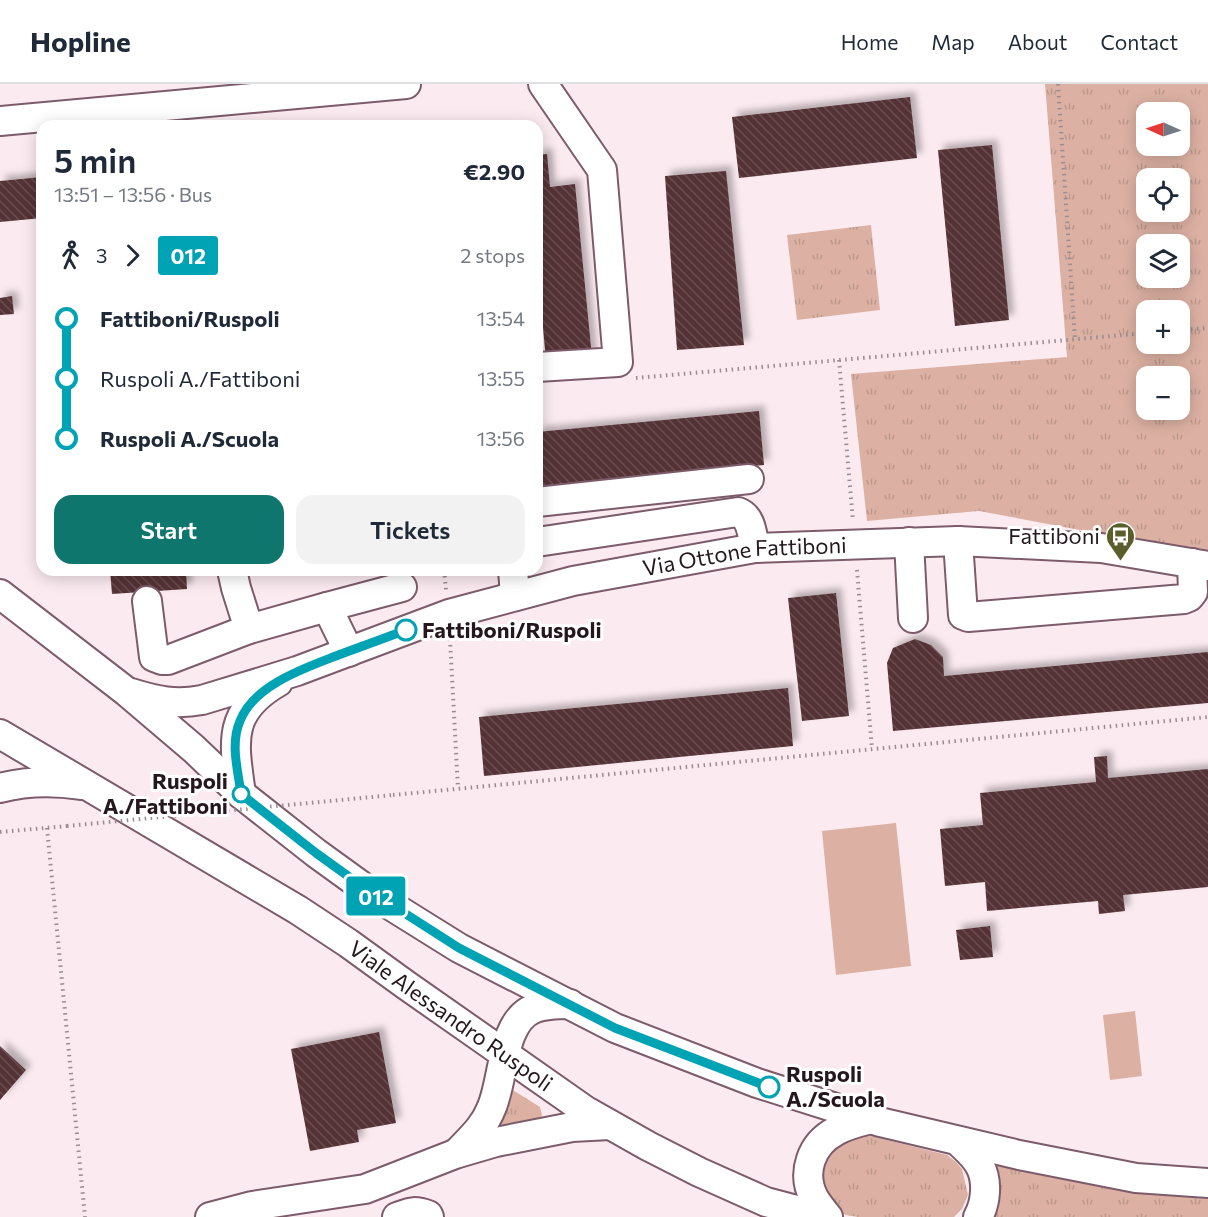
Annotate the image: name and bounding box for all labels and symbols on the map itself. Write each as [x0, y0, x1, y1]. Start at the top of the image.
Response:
north arrow [1136, 102, 1190, 156]
bus stop icon: Fattiboni [1105, 520, 1137, 562]
place label: Fattiboni [1008, 522, 1100, 549]
street label: Via Ottone Fattiboni [640, 531, 847, 581]
place label: Fattiboni/Ruspoli [422, 616, 602, 643]
marker: Fattiboni/Ruspoli [395, 619, 417, 641]
place label: Ruspoli A./Fattiboni [103, 767, 228, 819]
marker: Ruspoli A./Fattiboni [232, 785, 250, 803]
line badge: 012 [342, 876, 410, 916]
street label: Viale Alessandro Ruspoli [344, 934, 558, 1097]
place label: Ruspoli A./Scuola [786, 1060, 885, 1112]
marker: Ruspoli A./Scuola [758, 1076, 780, 1098]

